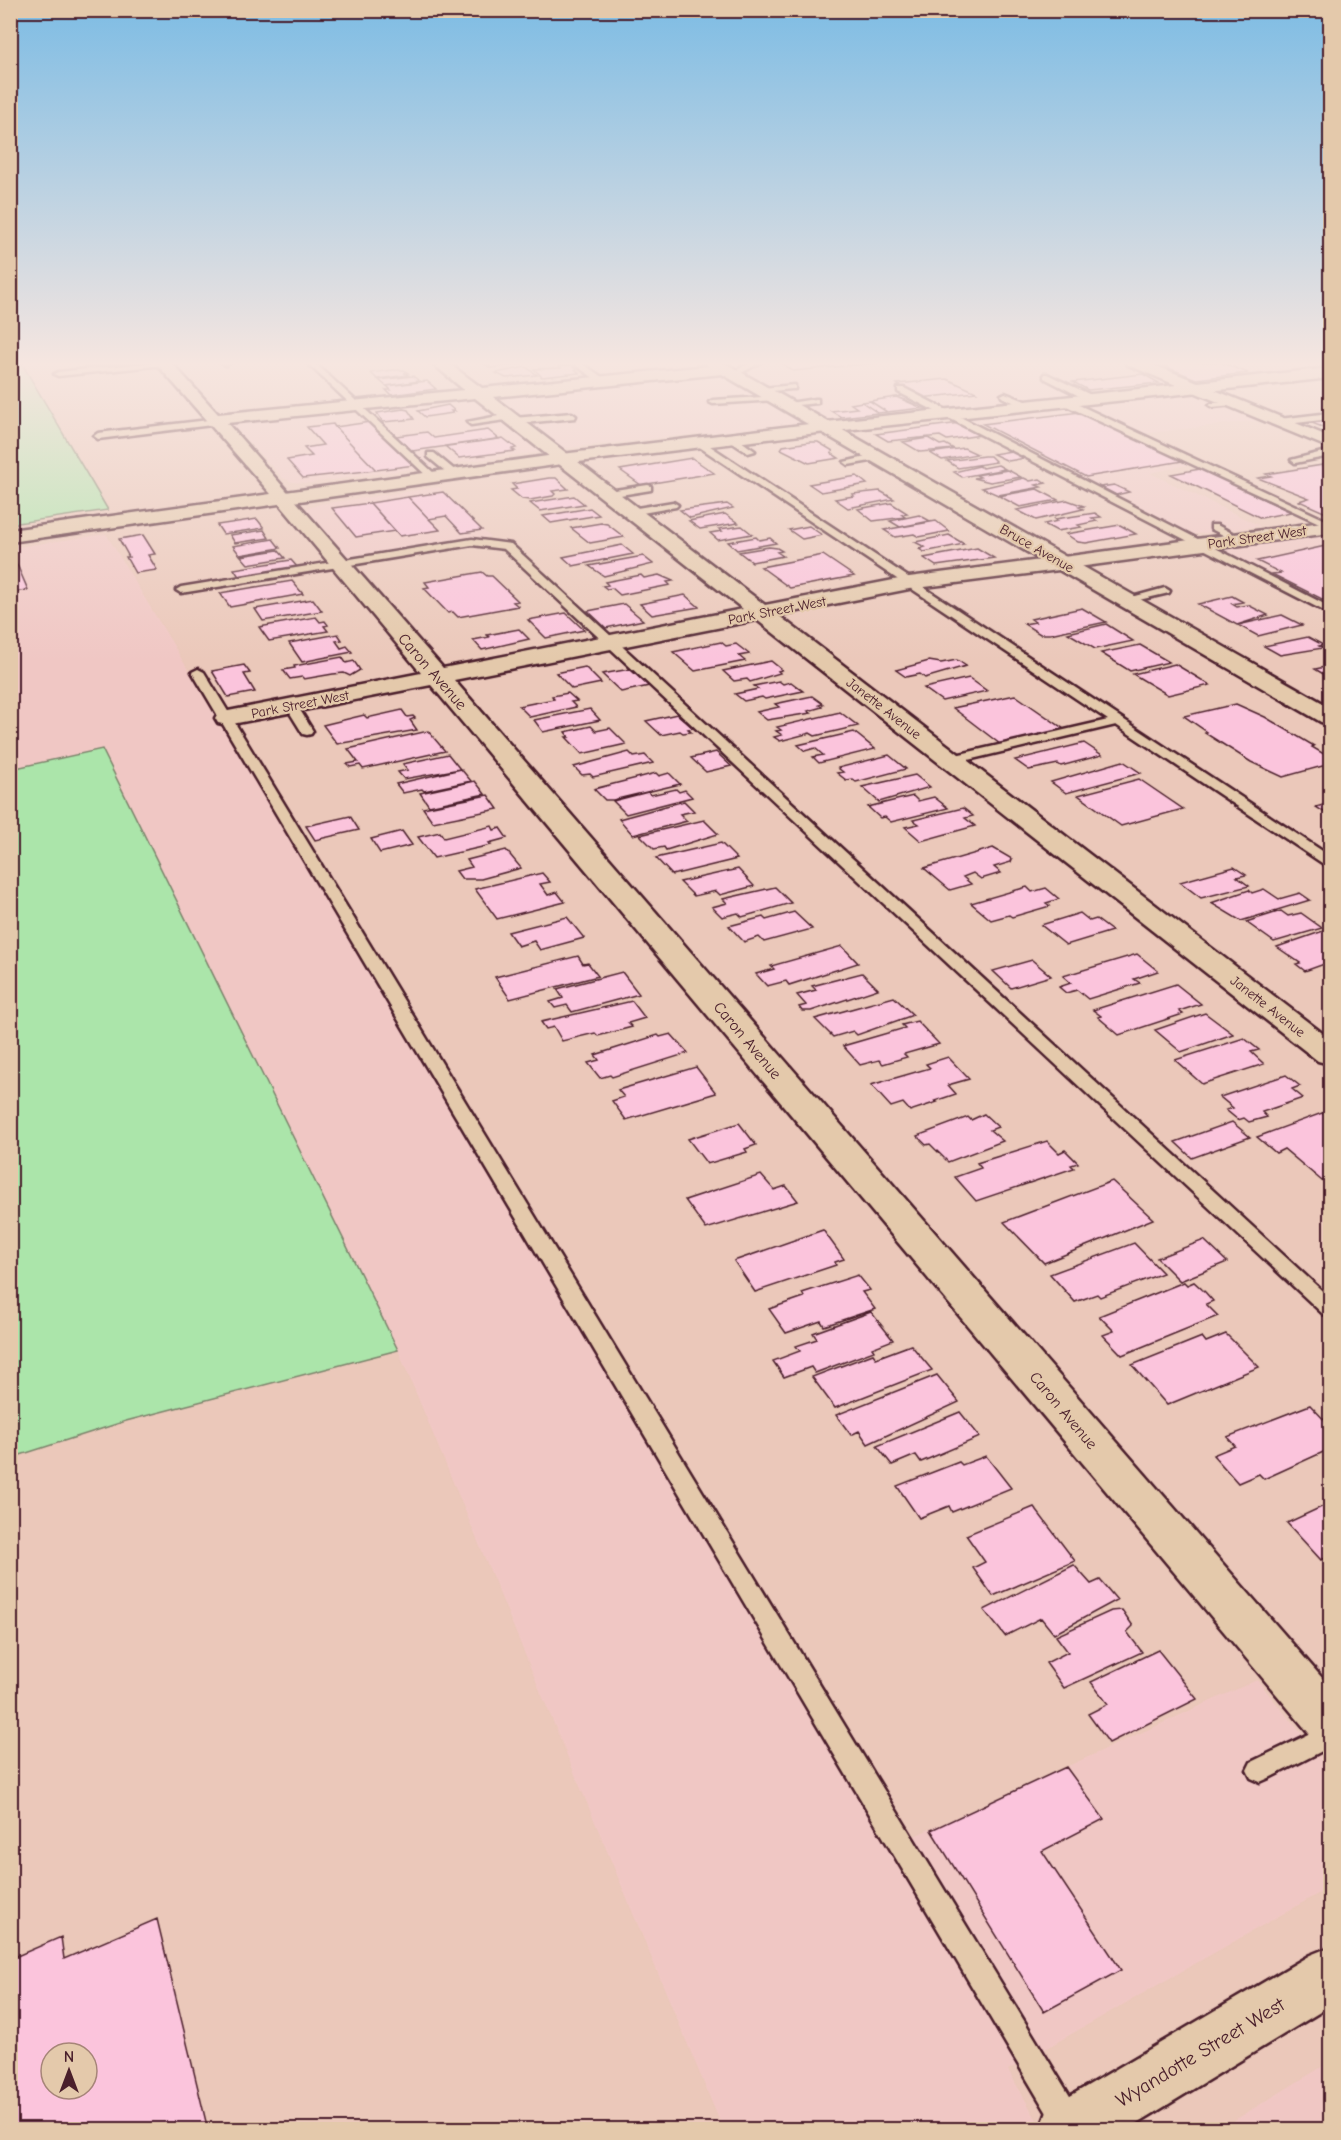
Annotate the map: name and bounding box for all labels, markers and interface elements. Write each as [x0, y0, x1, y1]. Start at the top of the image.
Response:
street label: Bruce Avenue [997, 520, 1077, 576]
street label: Park Street West [1207, 522, 1308, 553]
street label: Park Street West [727, 592, 828, 628]
street label: Caron Avenue [394, 630, 470, 714]
street label: Janette Avenue [843, 674, 925, 743]
street label: Park Street West [250, 686, 351, 722]
street label: Janette Avenue [1227, 972, 1309, 1041]
street label: Caron Avenue [710, 998, 785, 1083]
street label: Caron Avenue [1026, 1368, 1101, 1453]
street label: Wyandotte Street West [1112, 1992, 1290, 2112]
north arrow [39, 2041, 99, 2101]
text: N [64, 2048, 74, 2066]

